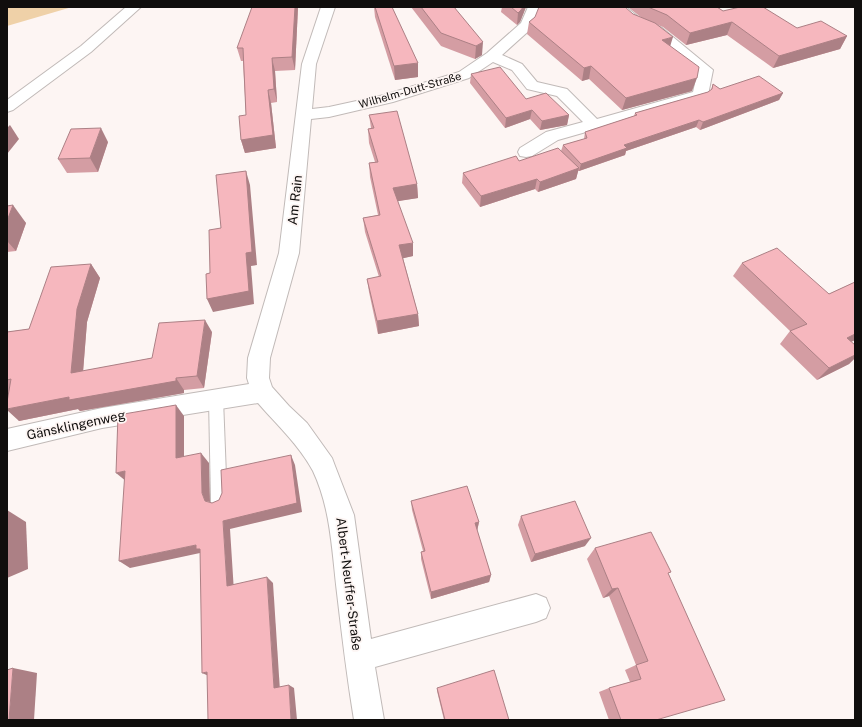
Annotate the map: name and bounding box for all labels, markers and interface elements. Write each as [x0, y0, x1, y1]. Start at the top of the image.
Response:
street label: Wilhelm-Dutt-Straße [357, 70, 463, 110]
street label: Am Rain [285, 174, 305, 226]
street label: Gänsklingenweg [25, 407, 127, 443]
street label: Albert-Neuffer-Straße [333, 516, 365, 652]

